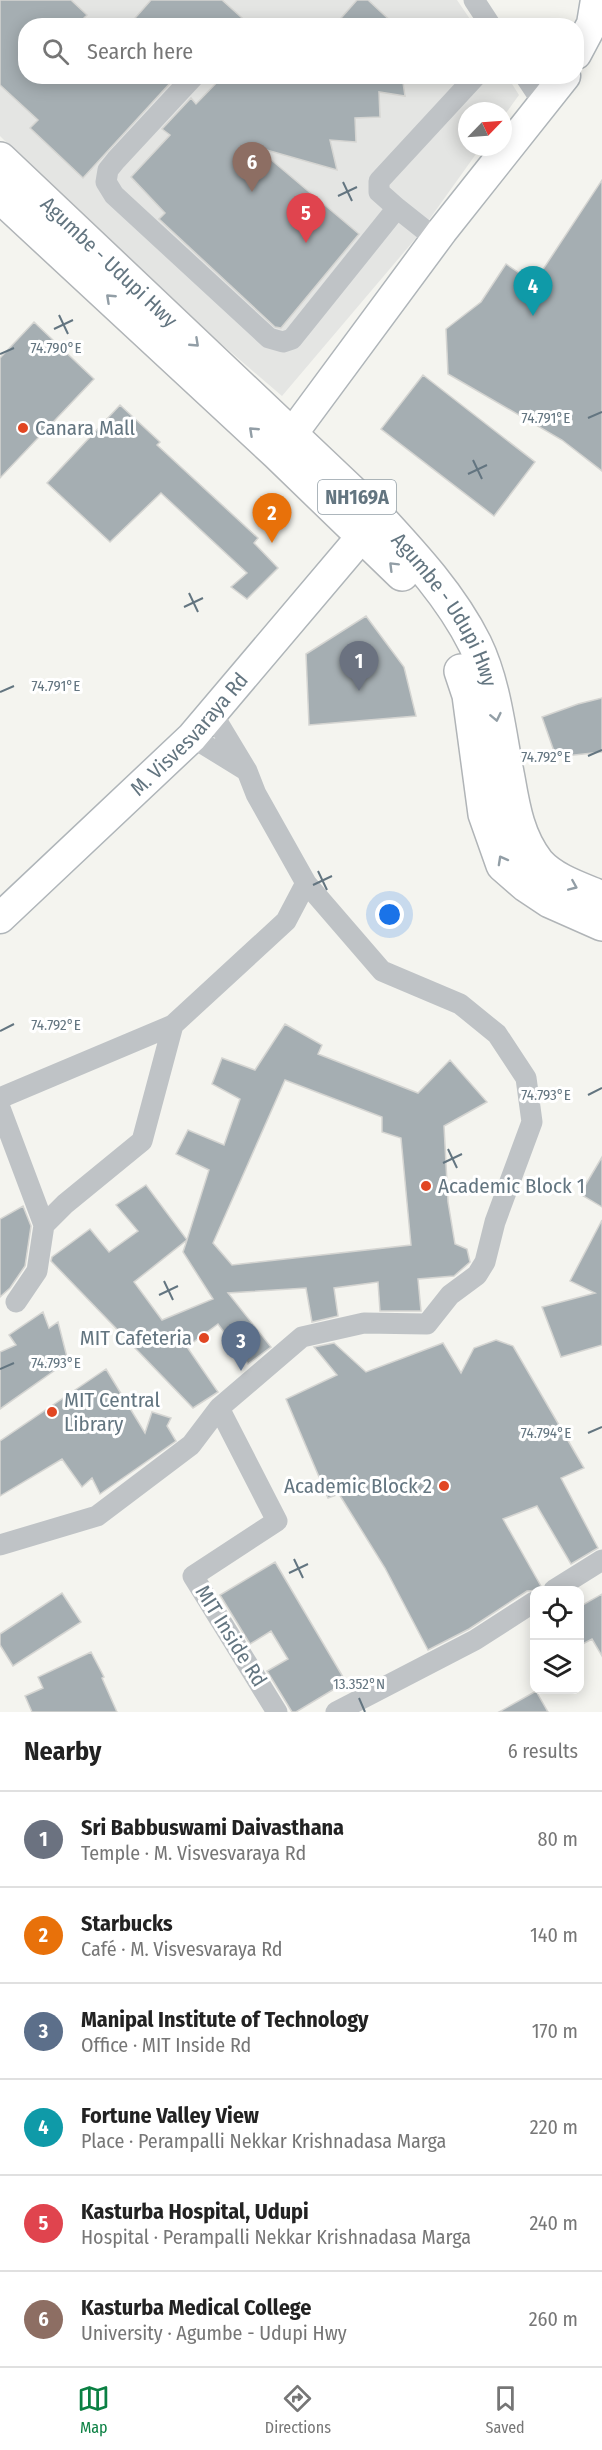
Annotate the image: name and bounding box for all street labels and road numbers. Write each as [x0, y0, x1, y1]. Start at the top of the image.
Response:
street label: Agumbe - Udupi Hwy [35, 191, 183, 334]
road number: NH169A [318, 480, 396, 514]
street label: Agumbe - Udupi Hwy [386, 527, 503, 690]
street label: M. Visvesvaraya Rd [125, 667, 254, 801]
street label: MIT Inside Rd [190, 1580, 272, 1692]

